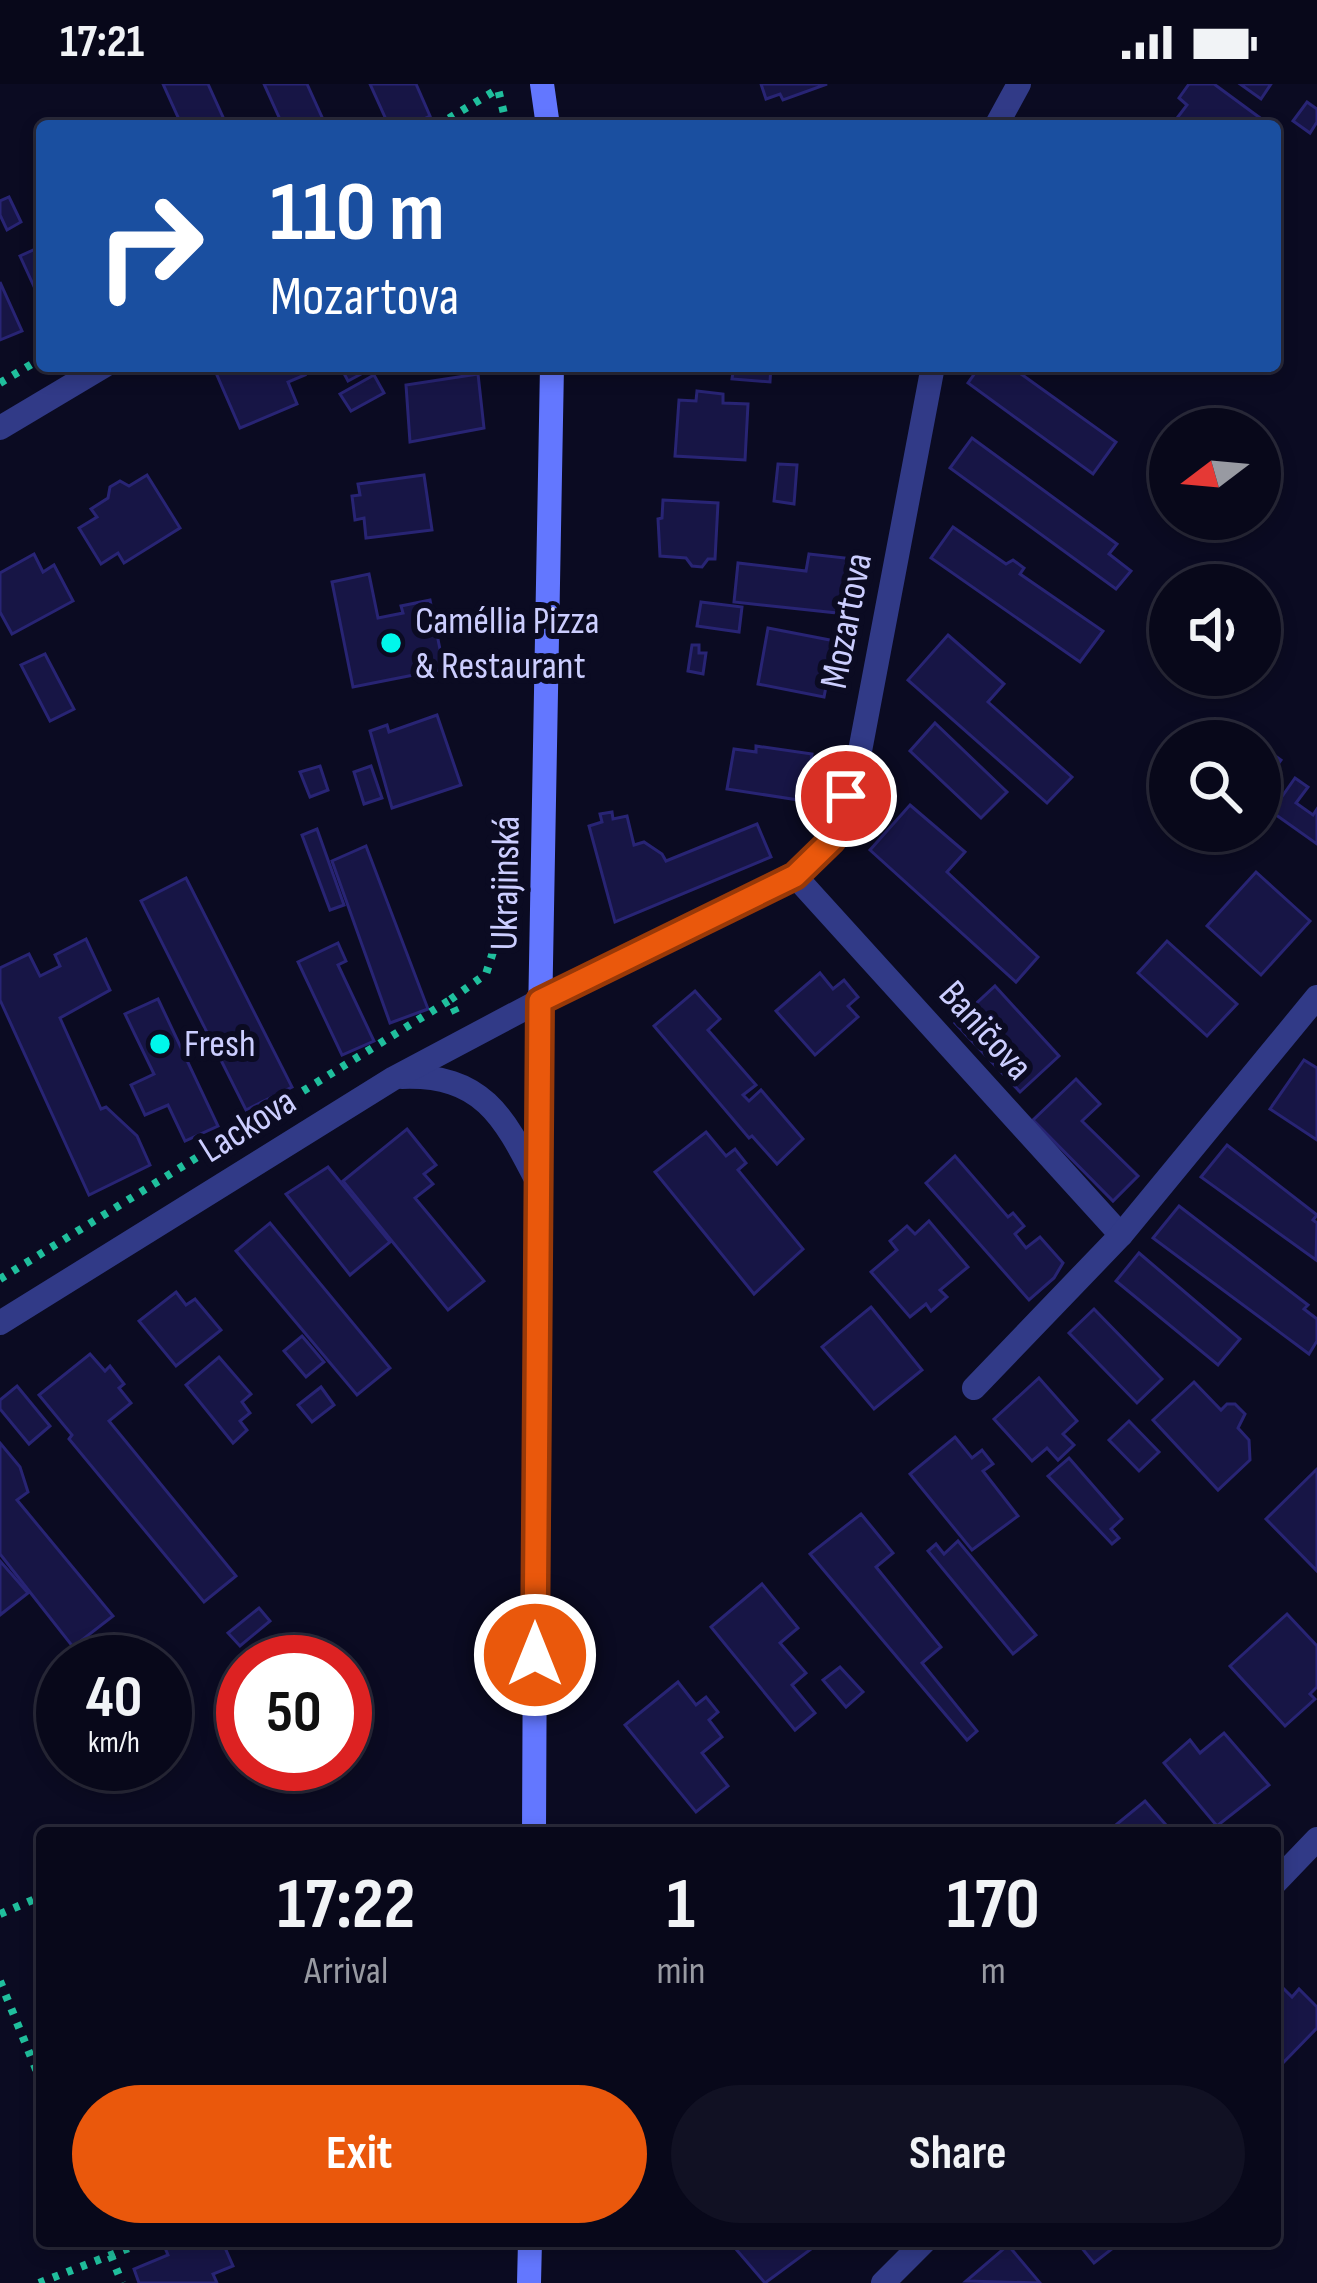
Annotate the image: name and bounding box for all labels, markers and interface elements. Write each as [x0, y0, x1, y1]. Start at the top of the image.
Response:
text: 17:21 [60, 15, 144, 70]
text: 110 m [270, 163, 445, 264]
icon: right [72, 168, 228, 324]
text: Mozartova [270, 265, 459, 330]
north arrow [1149, 408, 1281, 540]
map controls [1149, 408, 1281, 852]
street label: Mozartova [811, 549, 883, 693]
button: sound [1149, 564, 1281, 696]
place label: Caméllia Pizza & Restaurant [415, 598, 600, 690]
marker: Caméllia Pizza & Restaurant [378, 630, 404, 656]
button: search [1149, 720, 1281, 852]
pin [795, 745, 897, 847]
icon: arrive [813, 763, 879, 829]
street label: Ukrajinská [481, 815, 531, 951]
street label: Baničova [928, 972, 1042, 1090]
place label: Fresh [184, 1021, 256, 1068]
marker: Fresh [147, 1031, 173, 1057]
street label: Lackova [191, 1078, 305, 1174]
position arrow [472, 1592, 598, 1718]
speed limit sign: 50 [216, 1635, 372, 1791]
text: 40 [86, 1662, 142, 1734]
text: km/h [88, 1725, 140, 1761]
text: 17:22 [277, 1862, 415, 1949]
text: 1 [667, 1862, 695, 1949]
text: 170 [947, 1862, 1040, 1949]
text: Arrival [304, 1948, 388, 1995]
text: min [656, 1948, 705, 1995]
text: m [981, 1948, 1006, 1995]
button: Exit [72, 2085, 647, 2223]
button: Share [671, 2085, 1245, 2223]

